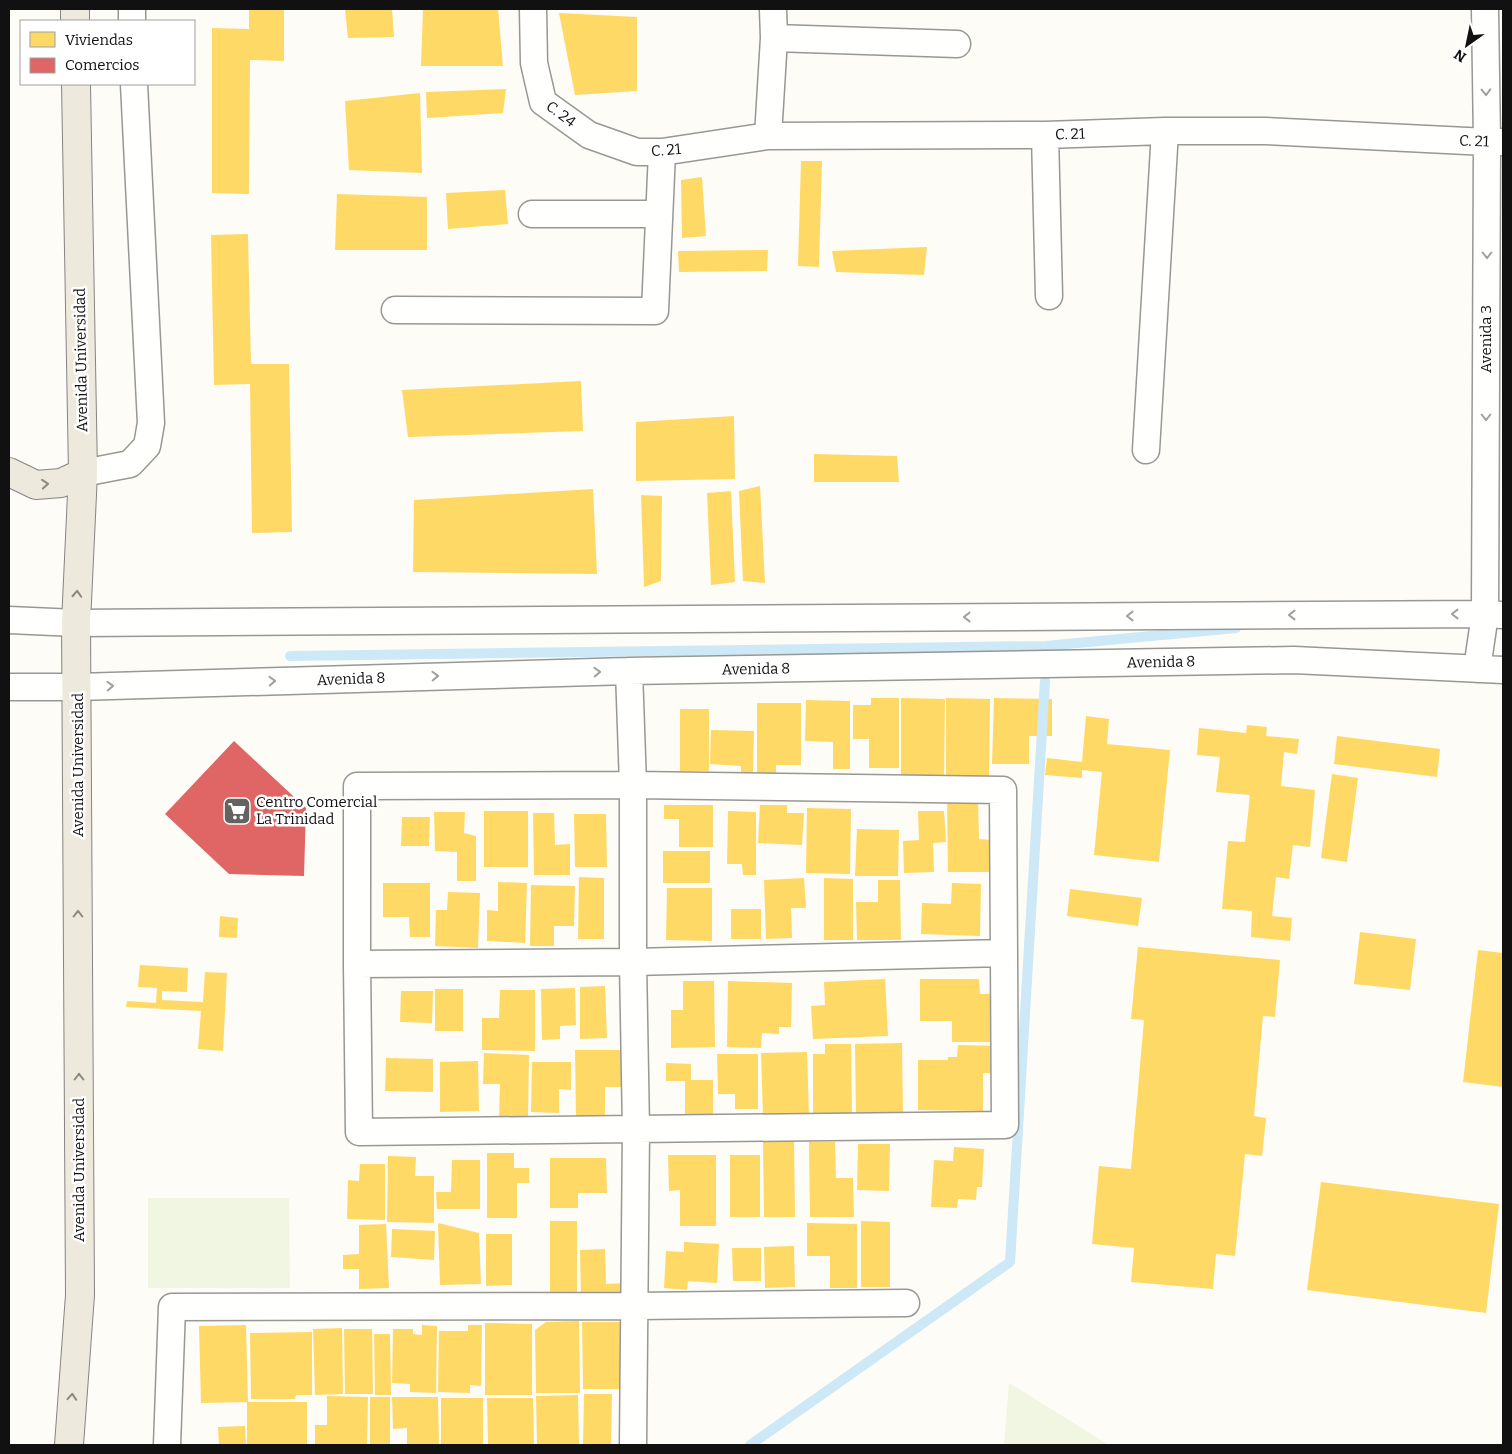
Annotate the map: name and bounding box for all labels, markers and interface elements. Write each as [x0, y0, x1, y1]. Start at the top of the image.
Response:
legend [20, 20, 195, 85]
north arrow [1442, 20, 1492, 70]
text: Viviendas [65, 31, 133, 49]
text: N [1451, 45, 1469, 66]
text: Comercios [65, 56, 139, 74]
one-way arrow [1481, 89, 1491, 97]
street label: C. 24 [543, 97, 580, 131]
street label: C. 21 [1055, 124, 1085, 144]
street label: C. 21 [1459, 131, 1489, 151]
street label: C. 21 [650, 140, 682, 160]
one-way arrow [1482, 252, 1492, 259]
street label: Avenida Universidad [71, 288, 91, 432]
street label: Avenida 3 [1477, 305, 1495, 373]
one-way arrow [1481, 414, 1491, 422]
one-way arrow [42, 478, 50, 489]
one-way arrow [72, 590, 83, 598]
one-way arrow [1450, 609, 1458, 620]
one-way arrow [1288, 610, 1296, 620]
one-way arrow [1125, 611, 1133, 621]
one-way arrow [963, 612, 970, 622]
street label: Avenida 8 [1127, 652, 1195, 672]
street label: Avenida 8 [722, 659, 790, 679]
one-way arrow [594, 666, 602, 677]
street label: Avenida 8 [316, 669, 386, 689]
one-way arrow [431, 671, 439, 682]
one-way arrow [269, 676, 277, 686]
one-way arrow [106, 680, 114, 691]
street label: Avenida Universidad [69, 693, 87, 837]
place label: Centro Comercial La Trinidad [256, 793, 377, 828]
supermarket icon: Centro Comercial La Trinidad [222, 796, 252, 826]
one-way arrow [73, 910, 83, 918]
one-way arrow [74, 1073, 84, 1080]
street label: Avenida Universidad [70, 1098, 88, 1242]
one-way arrow [67, 1392, 78, 1400]

